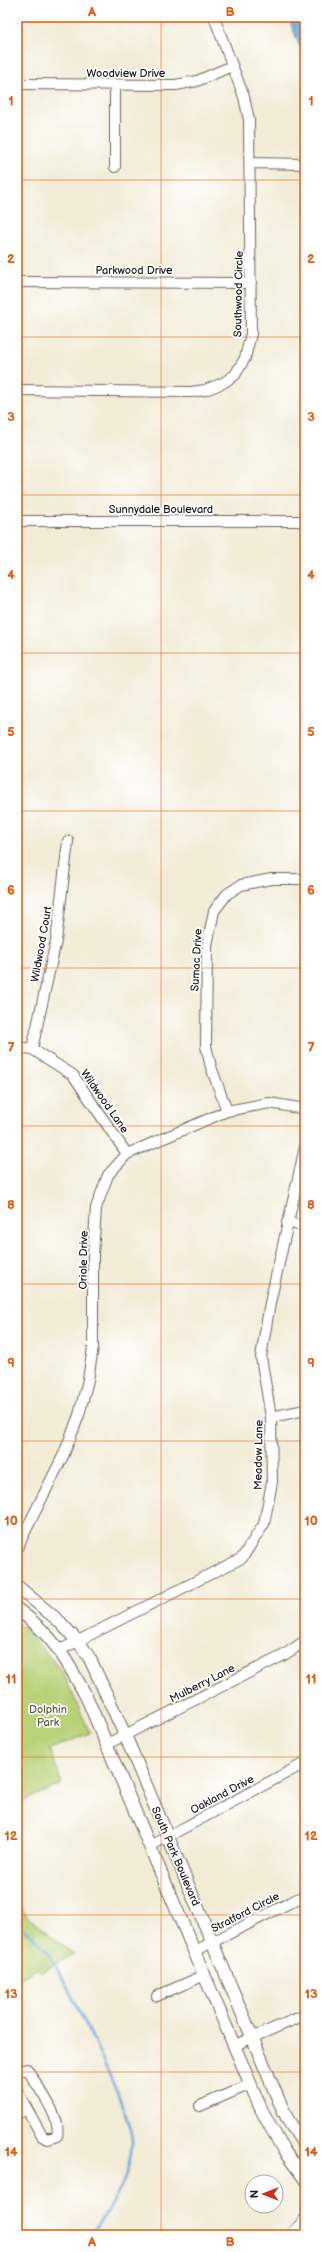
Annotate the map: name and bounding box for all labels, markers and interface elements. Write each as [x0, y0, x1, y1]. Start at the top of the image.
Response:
text: A [87, 4, 96, 20]
text: B [225, 4, 235, 20]
street label: Woodview Drive [87, 67, 166, 80]
text: 1 [8, 93, 14, 109]
text: 1 [308, 93, 314, 109]
street label: Southwood Circle [231, 250, 246, 337]
text: 2 [7, 251, 15, 267]
text: 2 [307, 251, 315, 267]
street label: Parkwood Drive [96, 264, 173, 277]
text: 3 [7, 409, 15, 425]
text: 3 [307, 409, 315, 425]
street label: Sunnydale Boulevard [109, 503, 213, 516]
text: 4 [7, 567, 15, 583]
text: 4 [307, 567, 315, 583]
text: 5 [7, 724, 15, 740]
text: 5 [307, 724, 315, 740]
text: 6 [7, 882, 15, 898]
text: 6 [307, 882, 315, 898]
street label: Wildwood Court [28, 904, 55, 983]
street label: Sumac Drive [188, 928, 205, 992]
text: 7 [7, 1040, 15, 1056]
text: 7 [307, 1040, 315, 1056]
street label: Wildwood Lane [78, 1067, 132, 1136]
text: 8 [7, 1197, 15, 1213]
text: 8 [307, 1197, 315, 1213]
street label: Oriole Drive [76, 1230, 91, 1290]
text: 9 [7, 1355, 15, 1371]
text: 9 [307, 1355, 315, 1371]
street label: Meadow Lane [251, 1419, 266, 1490]
text: 10 [4, 1513, 18, 1529]
text: 10 [304, 1513, 318, 1529]
street label: Mulberry Lane [167, 1661, 237, 1705]
text: 11 [6, 1671, 16, 1687]
text: 11 [306, 1671, 316, 1687]
park label: Dolphin Park [29, 1703, 67, 1729]
street label: Oakland Drive [188, 1772, 257, 1817]
street label: South Park Boulevard [149, 1805, 202, 1908]
text: 12 [4, 1828, 18, 1844]
text: 12 [304, 1828, 318, 1844]
street label: Stratford Circle [209, 1890, 282, 1935]
text: 13 [4, 1986, 18, 2002]
text: 13 [304, 1986, 318, 2002]
text: 14 [4, 2144, 18, 2160]
text: 14 [304, 2144, 318, 2160]
north arrow [244, 2174, 284, 2214]
text: N [248, 2190, 261, 2198]
text: A [87, 2234, 96, 2250]
text: B [225, 2234, 235, 2250]

